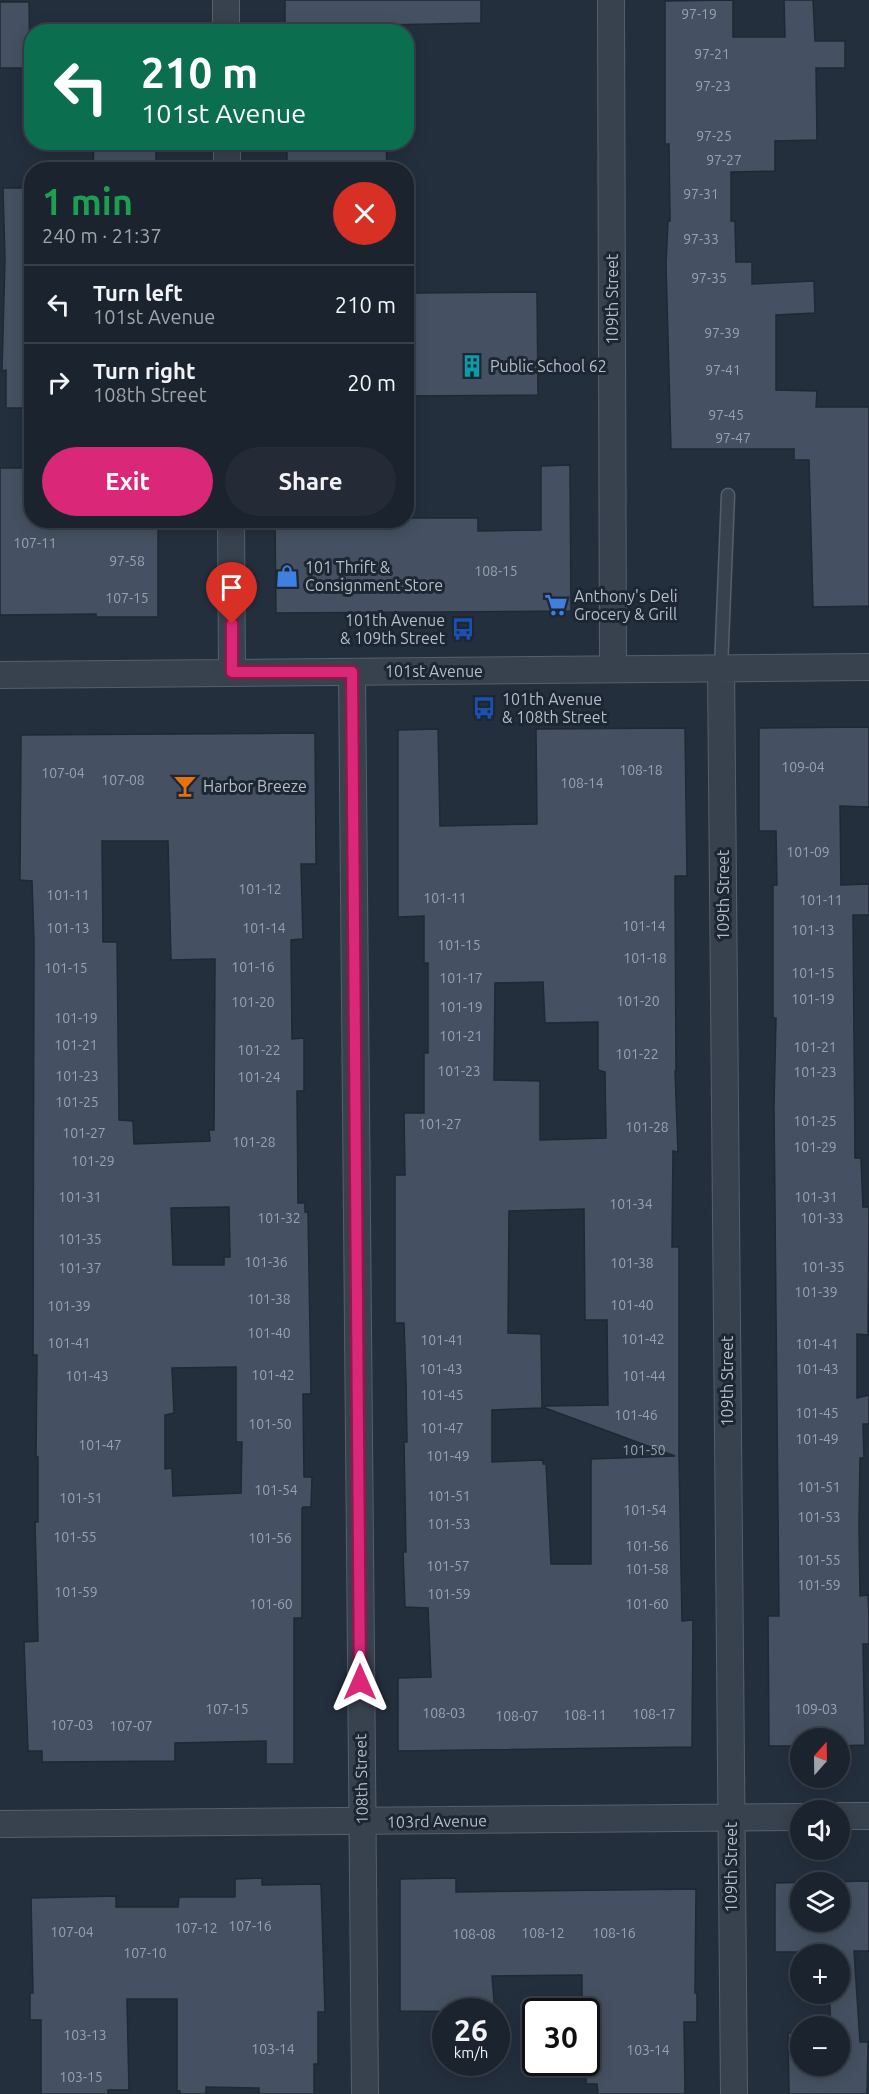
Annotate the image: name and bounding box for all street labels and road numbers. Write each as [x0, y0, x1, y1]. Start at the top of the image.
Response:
street label: 109th Street [603, 253, 621, 344]
street label: 101st Avenue [385, 662, 483, 680]
street label: 109th Street [714, 849, 732, 940]
street label: 109th Street [718, 1335, 736, 1426]
street label: 108th Street [351, 1733, 371, 1825]
street label: 103rd Avenue [387, 1811, 487, 1831]
street label: 109th Street [722, 1821, 740, 1912]

